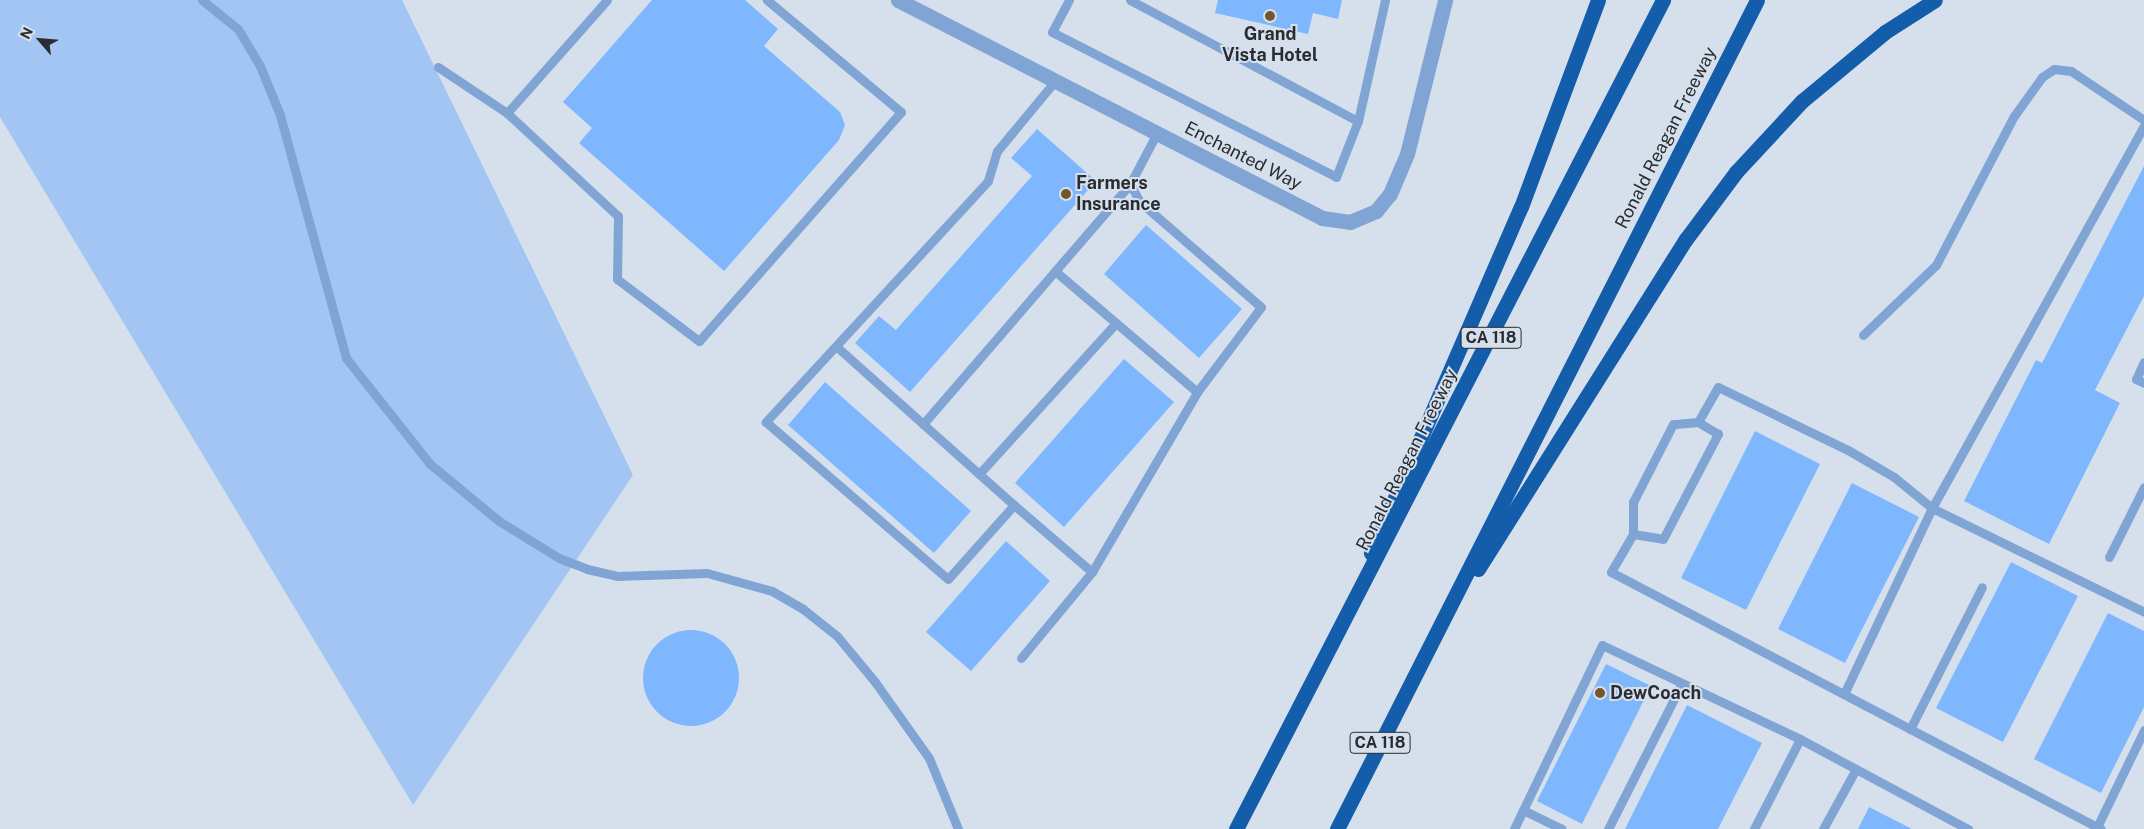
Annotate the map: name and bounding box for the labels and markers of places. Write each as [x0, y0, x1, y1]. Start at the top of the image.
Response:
marker: Grand Vista Hotel [1264, 10, 1276, 22]
place label: Grand Vista Hotel [1222, 24, 1318, 66]
place label: Farmers Insurance [1076, 173, 1161, 215]
marker: Farmers Insurance [1060, 188, 1072, 200]
place label: DewCoach [1610, 682, 1701, 704]
marker: DewCoach [1594, 687, 1606, 699]

